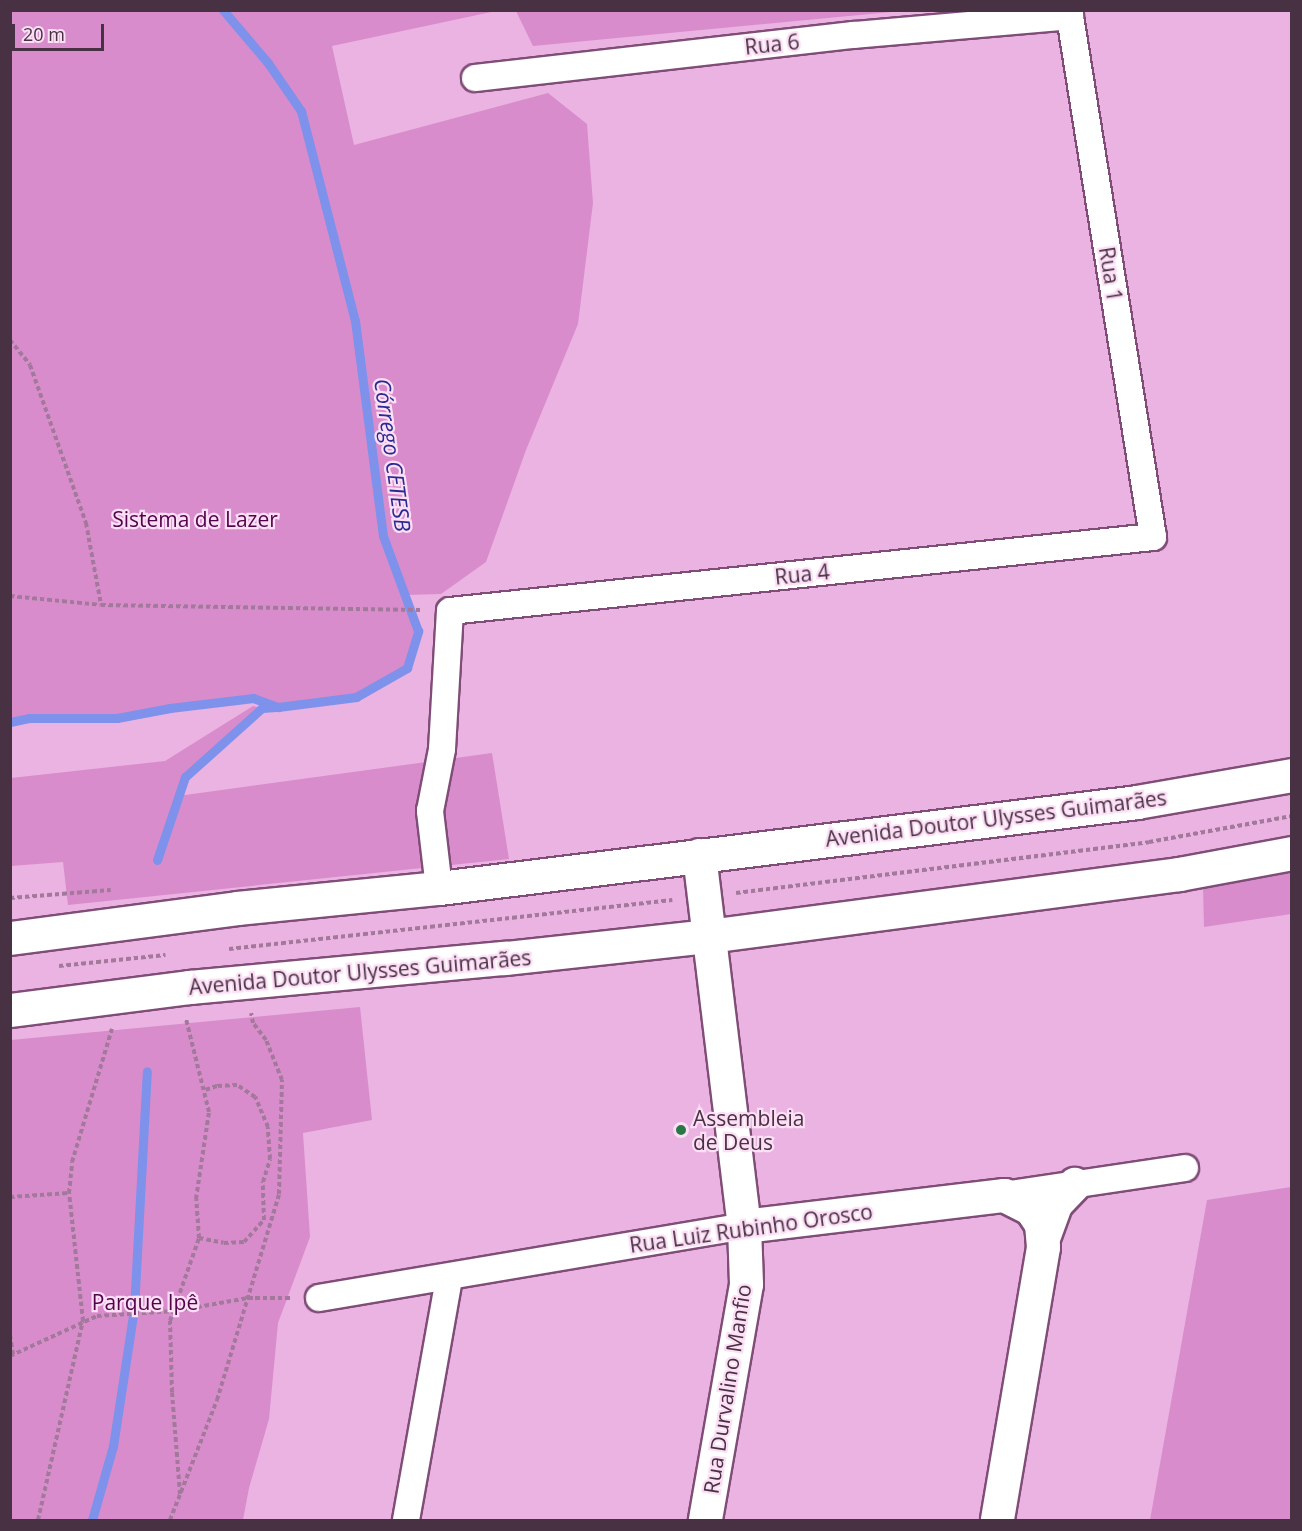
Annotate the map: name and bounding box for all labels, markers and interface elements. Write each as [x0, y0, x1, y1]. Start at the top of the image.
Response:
scale bar [15, 12, 106, 50]
text: 20 m [23, 22, 65, 46]
street label: Rua 6 [743, 29, 801, 59]
street label: Rua 1 [1094, 245, 1128, 303]
water label: Córrego CETESB [369, 377, 417, 533]
park label: Sistema de Lazer [112, 506, 278, 532]
street label: Rua 4 [773, 559, 831, 589]
street label: Avenida Doutor Ulysses Guimarães [824, 785, 1168, 851]
street label: Avenida Doutor Ulysses Guimarães [188, 944, 532, 1000]
place label: Assembleia de Deus [693, 1105, 804, 1155]
marker: Assembleia de Deus [674, 1123, 688, 1137]
street label: Rua Luiz Rubinho Orosco [628, 1198, 874, 1258]
street label: Rua Durvalino Manfio [698, 1282, 756, 1496]
park label: Parque Ipê [92, 1289, 198, 1315]

